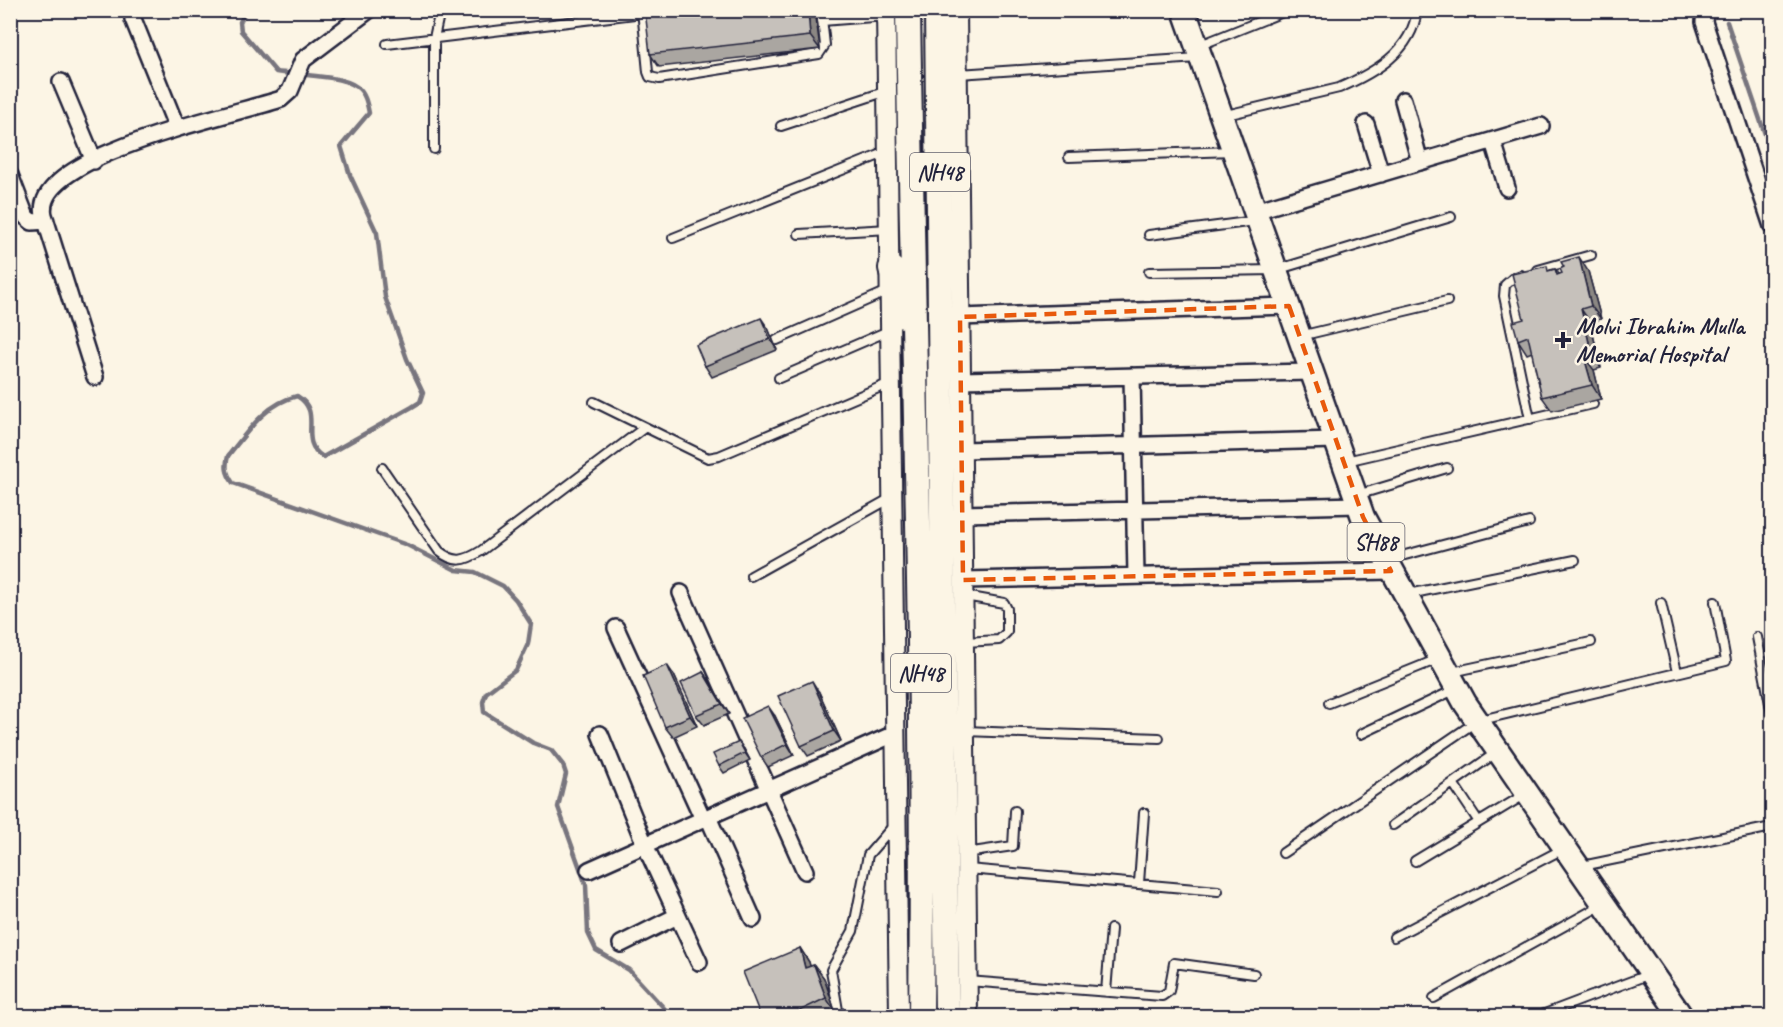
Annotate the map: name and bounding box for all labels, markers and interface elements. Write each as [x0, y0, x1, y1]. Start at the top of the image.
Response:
road number: NH48 [910, 153, 970, 191]
place label: Molvi Ibrahim Mulla Memorial Hospital [1576, 311, 1746, 369]
marker: Molvi Ibrahim Mulla Memorial Hospital [1554, 331, 1572, 349]
road number: SH88 [1348, 523, 1404, 561]
road number: NH48 [891, 654, 951, 692]

